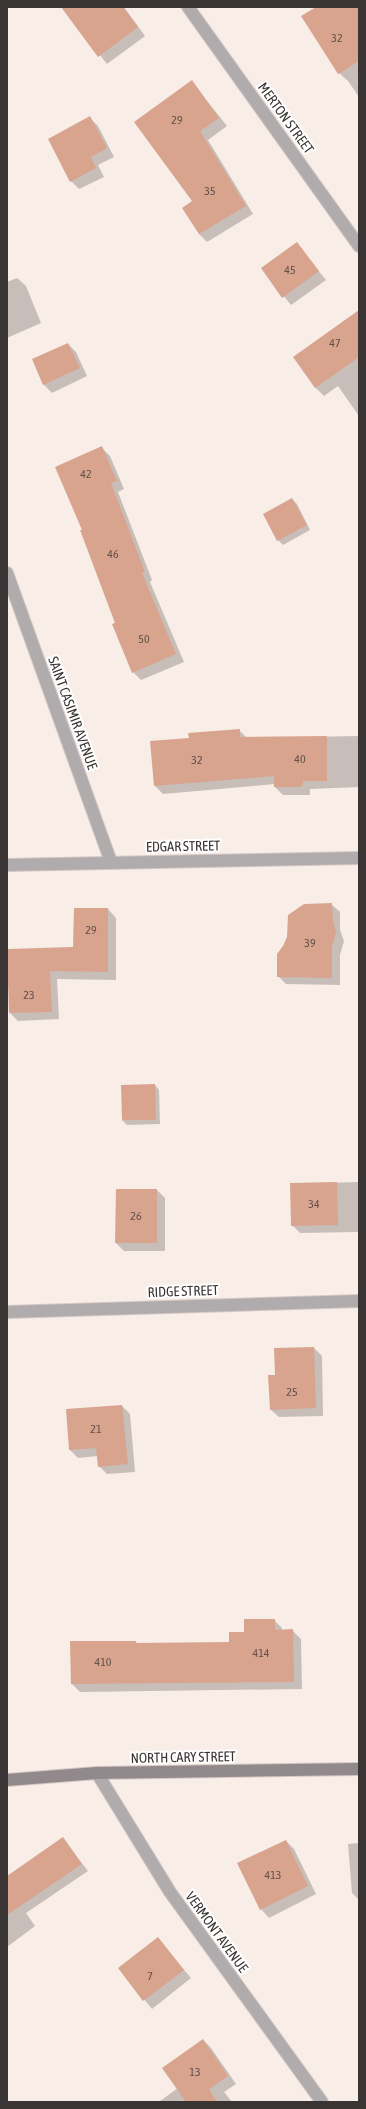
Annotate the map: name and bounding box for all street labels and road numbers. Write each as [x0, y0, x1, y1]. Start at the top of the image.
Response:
street label: MERTON STREET [255, 79, 317, 157]
street label: SAINT CASIMIR AVENUE [45, 654, 101, 772]
street label: EDGAR STREET [146, 837, 220, 855]
street label: RIDGE STREET [147, 1282, 219, 1300]
street label: NORTH CARY STREET [130, 1748, 236, 1766]
street label: VERMONT AVENUE [182, 1889, 252, 1975]

